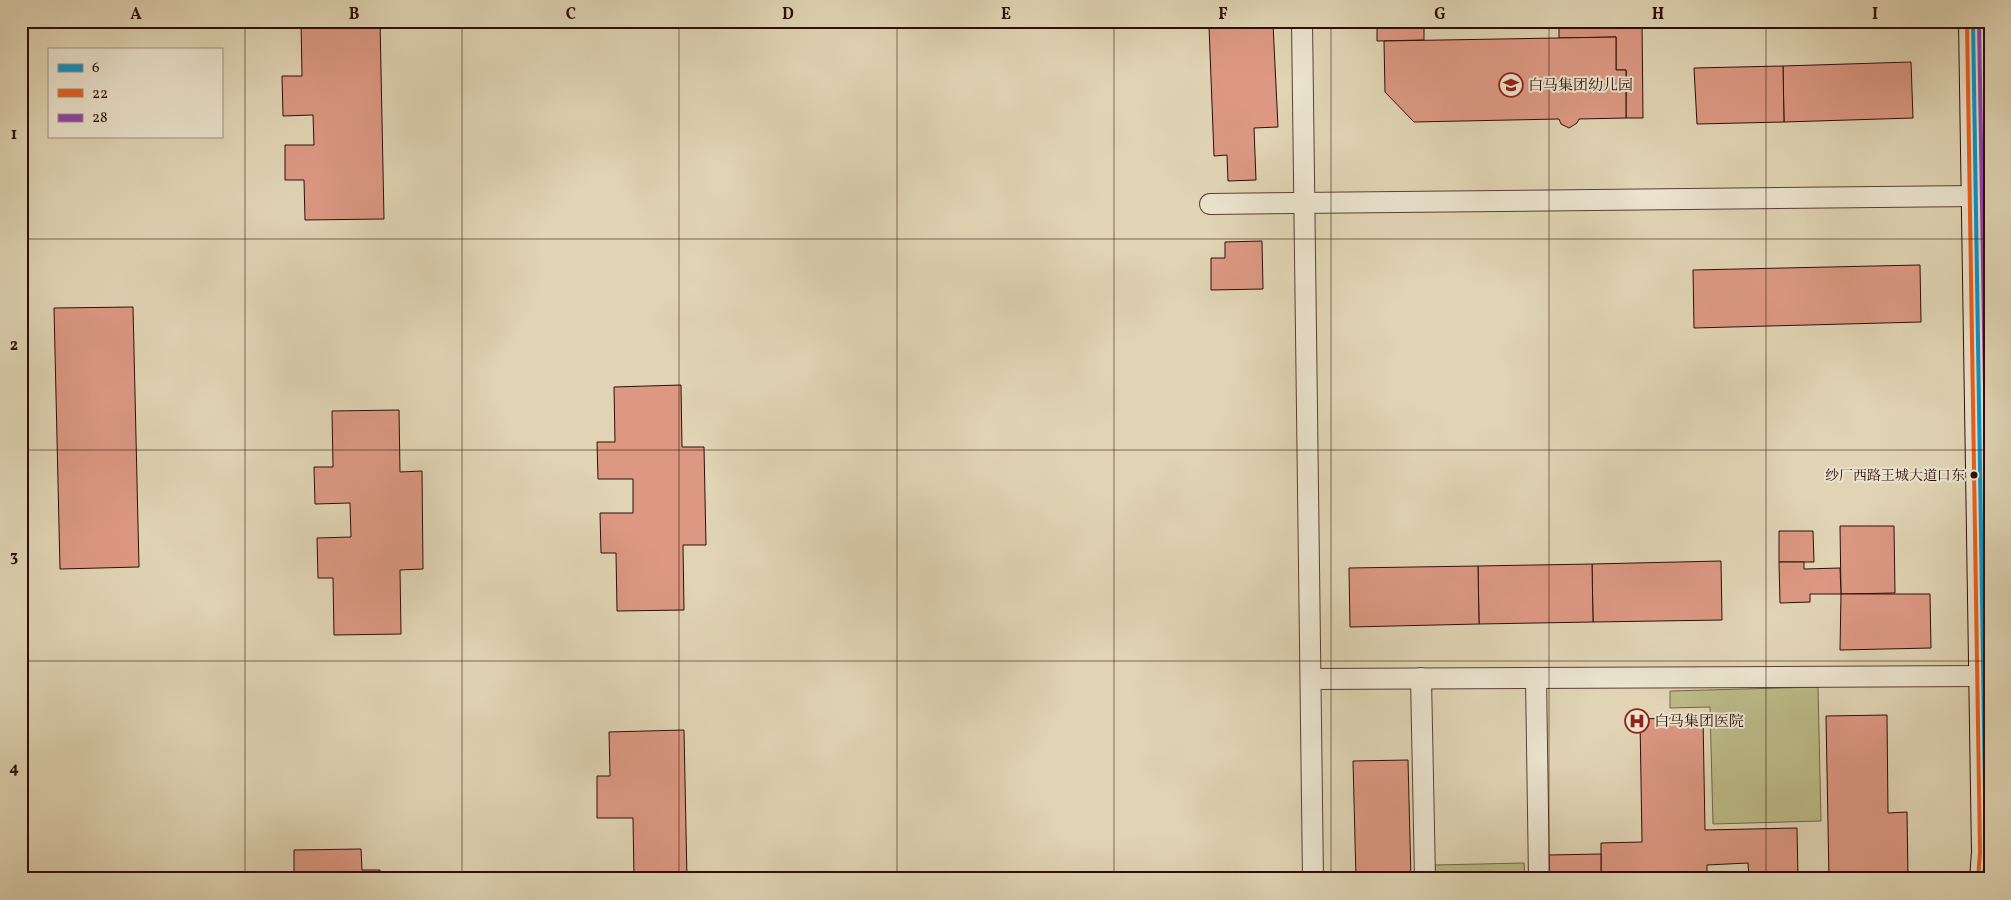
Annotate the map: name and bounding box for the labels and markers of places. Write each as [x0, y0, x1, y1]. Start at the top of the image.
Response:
school or university icon: 白马集团幼儿园 [1498, 72, 1524, 98]
place label: 白马集团幼儿园 [1528, 76, 1633, 97]
place label: 纱厂西路王城大道口东 [1825, 467, 1965, 486]
marker: 纱厂西路王城大道口东 [1969, 470, 1979, 480]
hospital icon: 白马集团医院 [1624, 708, 1650, 734]
place label: 白马集团医院 [1654, 712, 1744, 733]

